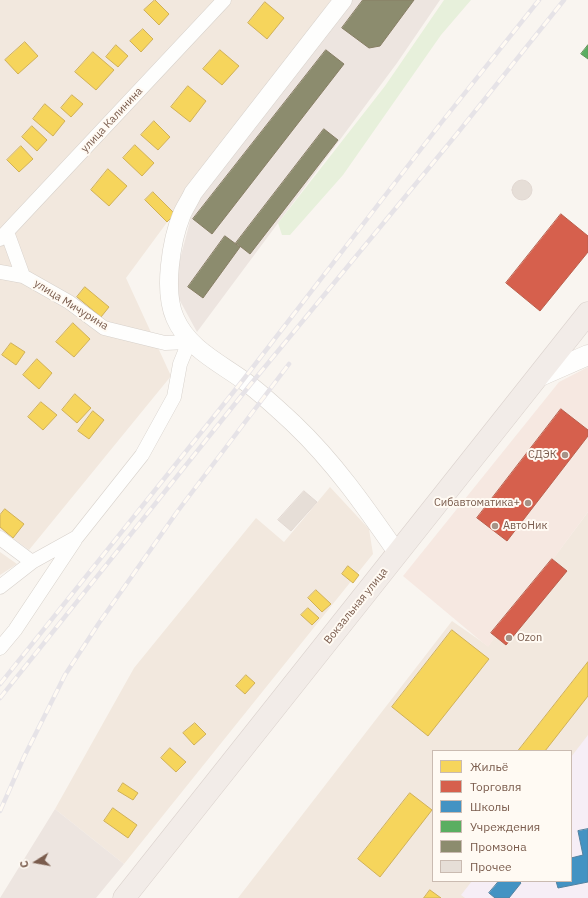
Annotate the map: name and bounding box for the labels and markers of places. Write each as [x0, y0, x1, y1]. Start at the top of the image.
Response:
place label: СДЭК [528, 448, 557, 462]
marker: СДЭК [560, 450, 570, 460]
place label: Сибавтоматика+ [434, 496, 520, 510]
marker: Сибавтоматика+ [523, 498, 533, 508]
place label: АвтоНик [503, 519, 548, 533]
marker: АвтоНик [490, 521, 500, 531]
place label: Ozon [517, 631, 542, 645]
marker: Ozon [504, 633, 514, 643]

